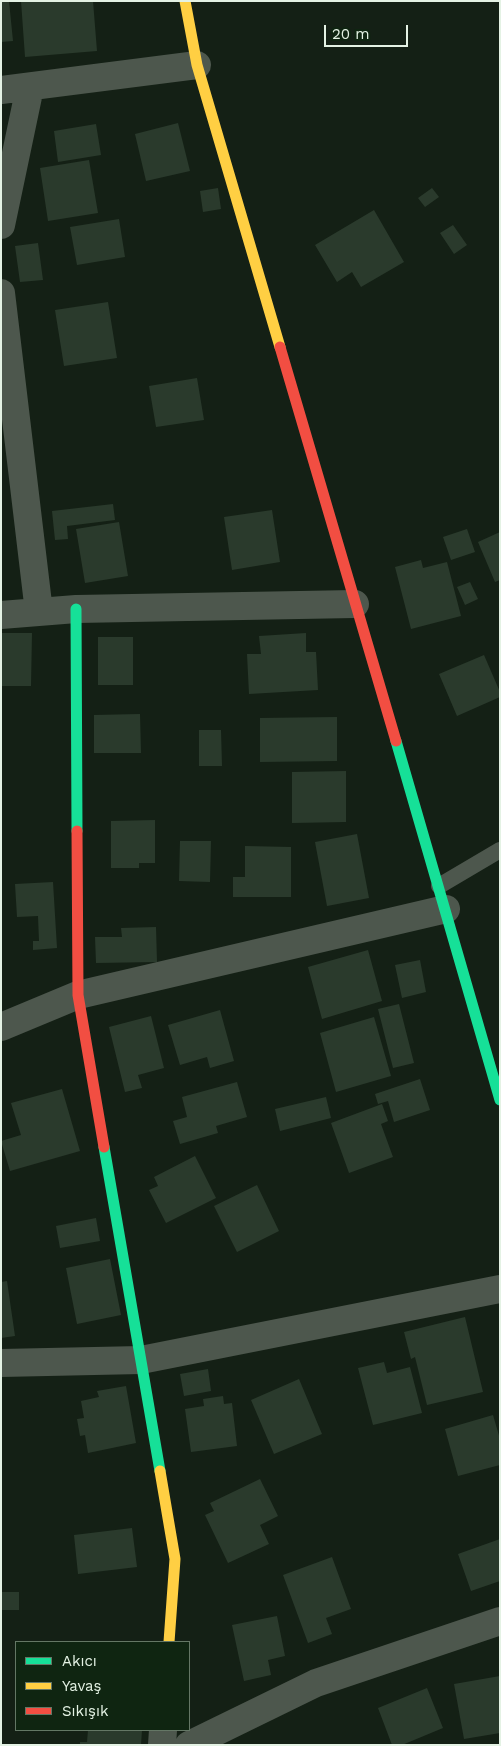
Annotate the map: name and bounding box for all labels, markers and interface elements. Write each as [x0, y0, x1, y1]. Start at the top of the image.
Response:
scale bar [326, 15, 410, 47]
text: 20 m [332, 25, 370, 43]
legend [15, 1641, 190, 1731]
text: Akıcı [62, 1652, 97, 1670]
text: Yavaş [62, 1677, 102, 1695]
text: Sıkışık [62, 1702, 108, 1720]

